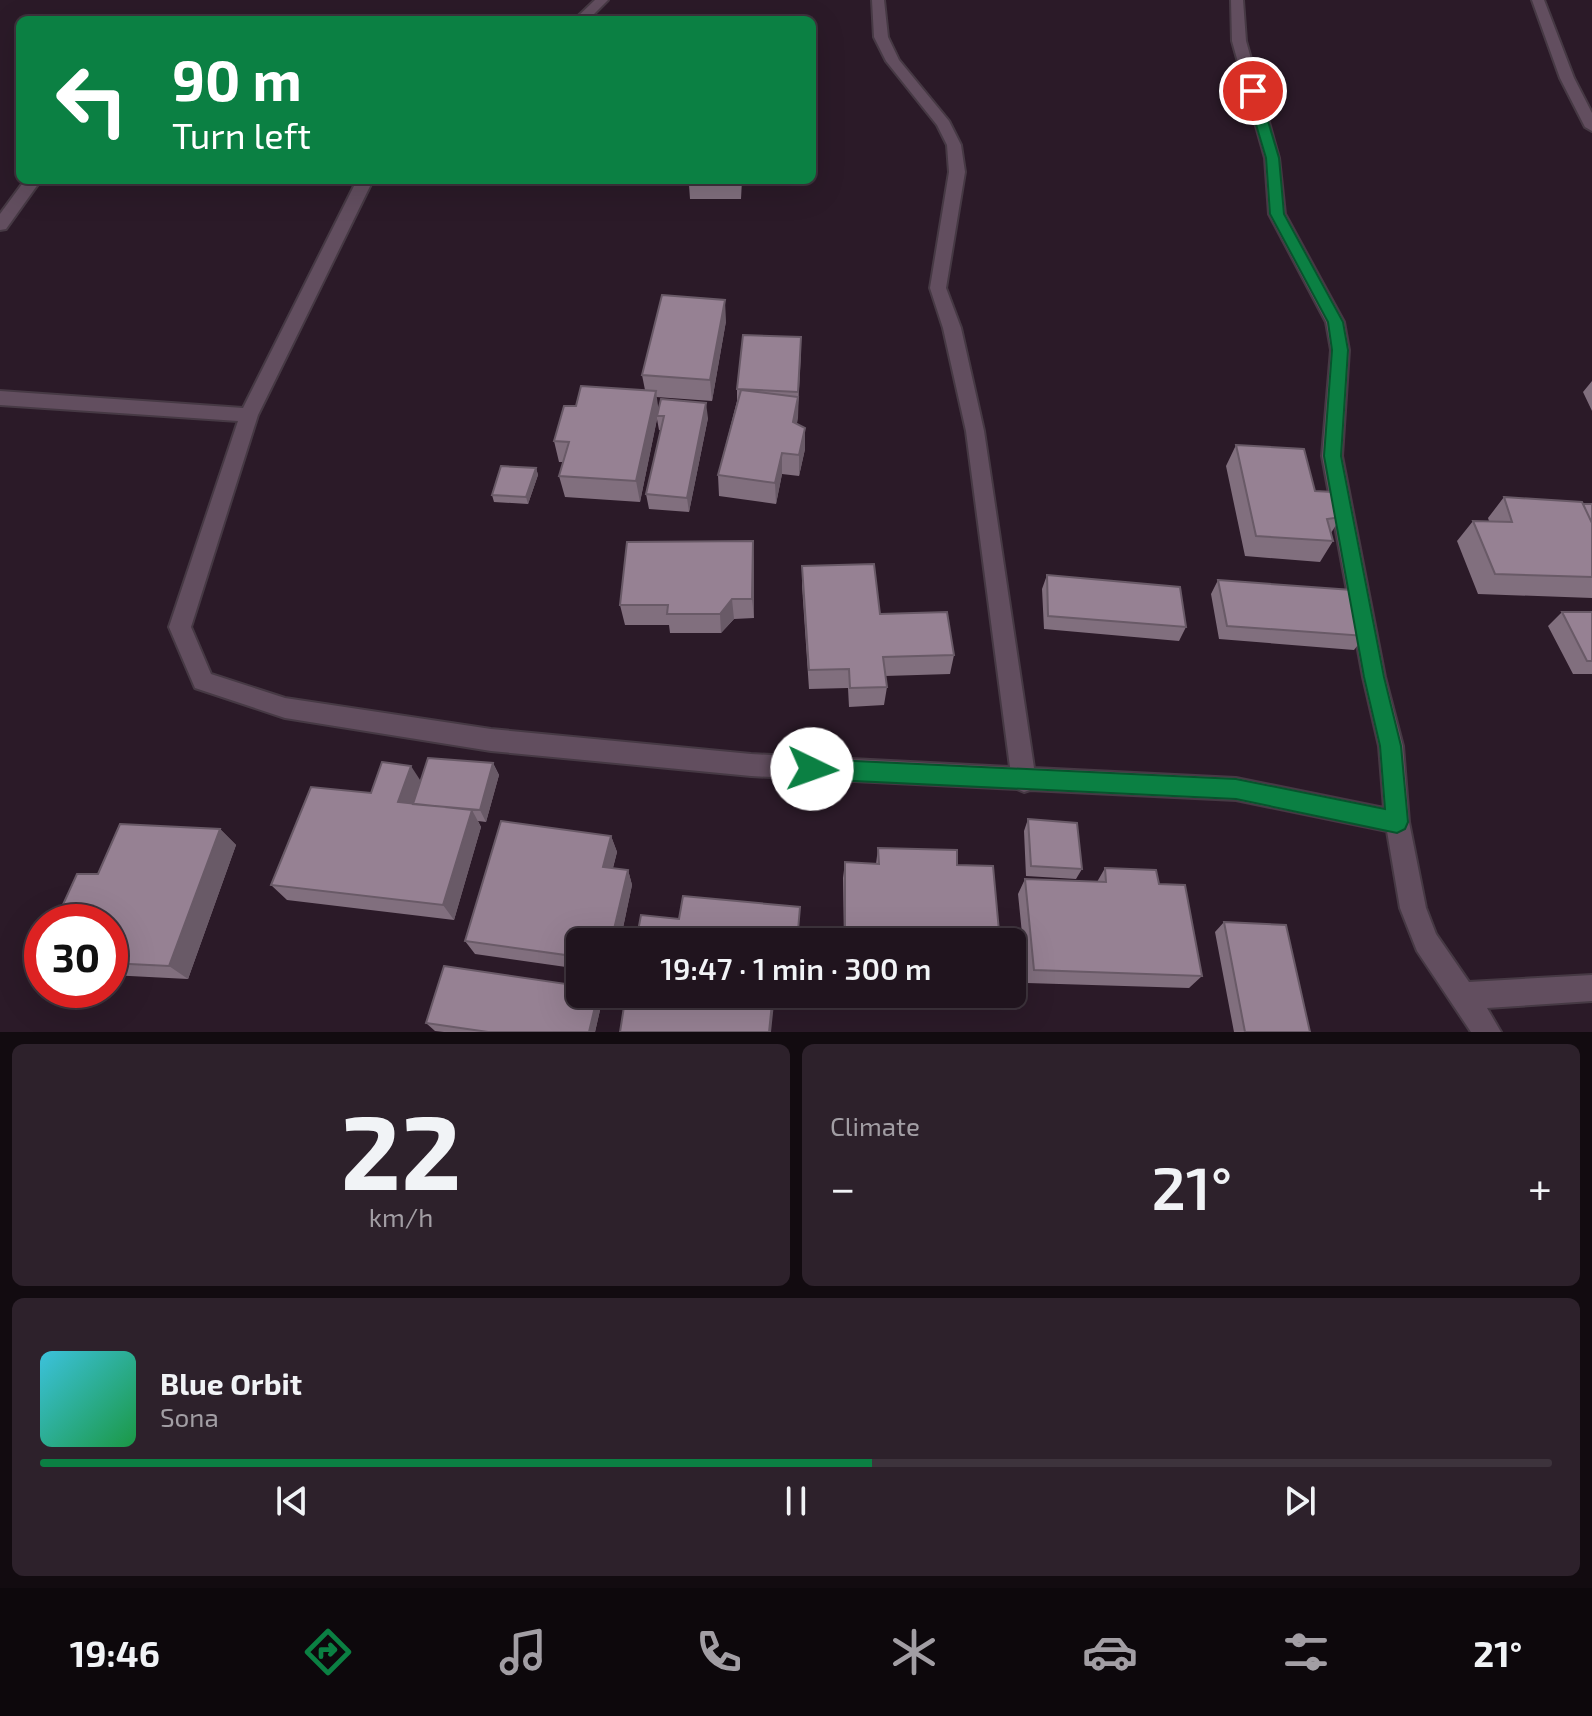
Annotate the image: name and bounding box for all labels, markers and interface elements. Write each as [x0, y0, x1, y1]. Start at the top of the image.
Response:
text: 90 m [172, 45, 302, 112]
icon: left [40, 48, 144, 152]
pin [1219, 57, 1287, 125]
icon: arrive [1231, 69, 1275, 113]
text: Turn left [172, 113, 311, 156]
position arrow [770, 727, 854, 811]
speed limit sign: 30 [24, 904, 128, 1008]
text: 19:47 · 1 min · 300 m [661, 950, 931, 986]
text: 22 [341, 1086, 461, 1211]
text: Climate [830, 1110, 920, 1141]
text: 21° [1151, 1150, 1232, 1222]
text: − [830, 1160, 856, 1213]
text: + [1528, 1160, 1552, 1213]
text: km/h [369, 1201, 433, 1232]
text: Blue Orbit [160, 1365, 302, 1401]
text: Sona [160, 1401, 219, 1432]
icon: previous [270, 1479, 314, 1523]
icon: pause [774, 1479, 818, 1523]
icon: next [1278, 1479, 1322, 1523]
icon: directions [300, 1624, 356, 1680]
icon: music [495, 1624, 551, 1680]
icon: phone [691, 1624, 747, 1680]
icon: climate [886, 1624, 942, 1680]
icon: car [1082, 1624, 1138, 1680]
icon: filters [1278, 1624, 1334, 1680]
text: 19:46 [70, 1631, 160, 1674]
text: 21° [1473, 1631, 1522, 1674]

